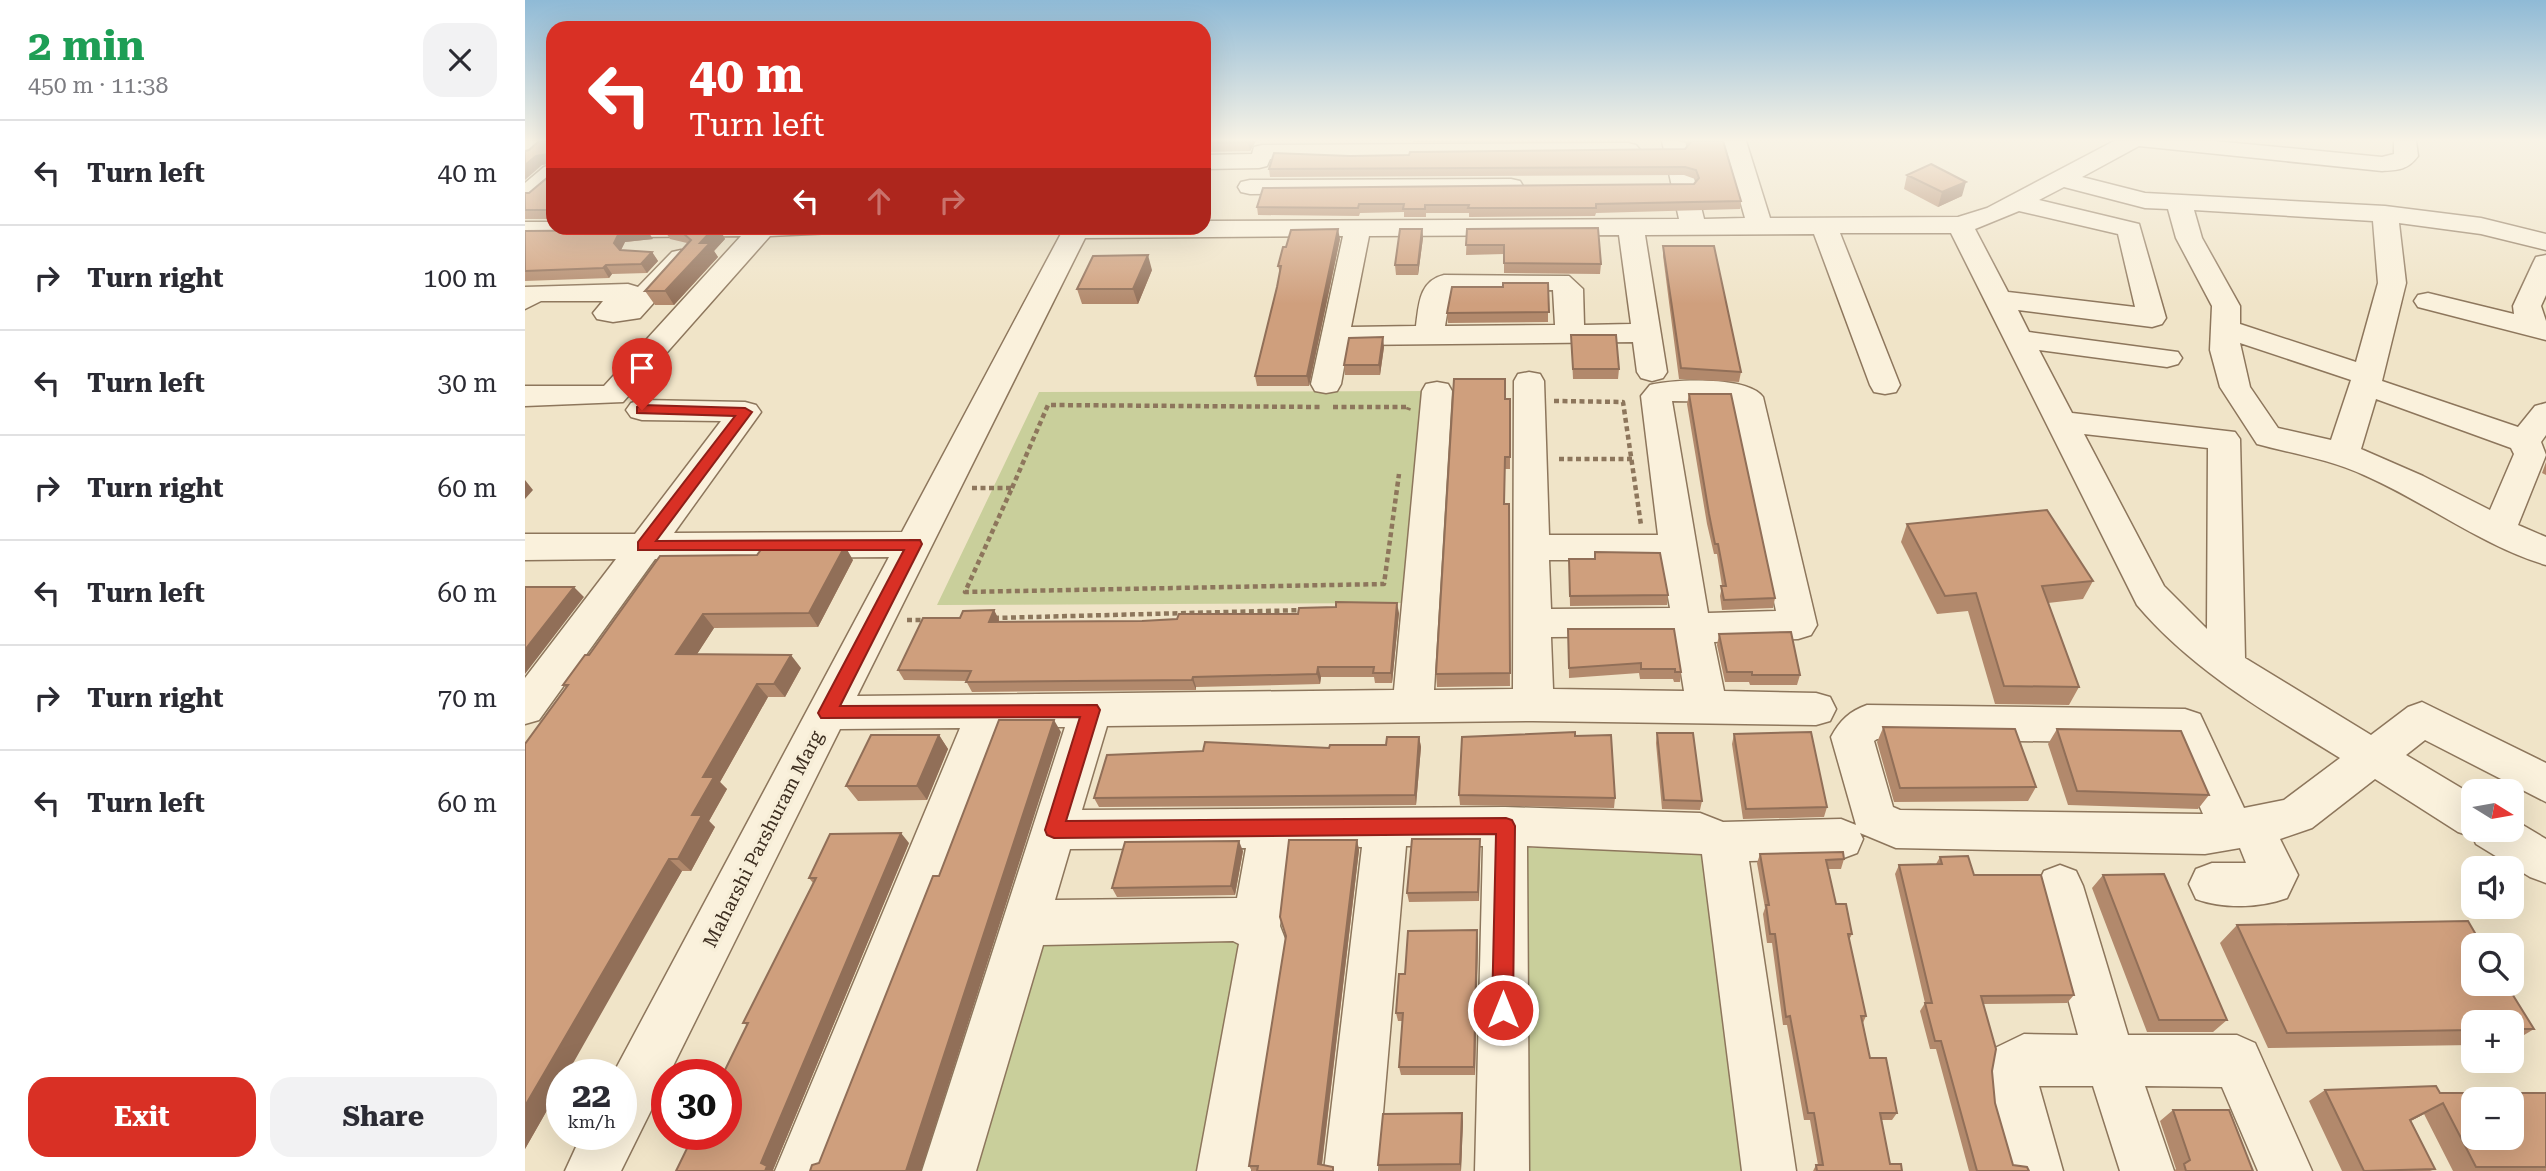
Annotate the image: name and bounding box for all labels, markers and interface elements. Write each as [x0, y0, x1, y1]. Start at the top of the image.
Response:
text: 2 min [28, 21, 145, 70]
button: close [423, 23, 497, 97]
text: 40 m [689, 47, 804, 104]
icon: left [574, 49, 665, 140]
text: 450 m · 11:38 [28, 72, 168, 99]
text: Turn left [689, 106, 824, 144]
icon: left [28, 154, 66, 192]
text: Turn left [87, 158, 205, 188]
text: 40 m [438, 158, 497, 188]
icon: left [787, 182, 825, 220]
icon: ahead [860, 182, 898, 220]
icon: right [933, 182, 971, 220]
icon: right [28, 259, 66, 297]
text: Turn right [87, 263, 223, 293]
text: 100 m [423, 263, 497, 293]
pin [612, 338, 672, 410]
icon: arrive [623, 349, 661, 387]
icon: left [28, 364, 66, 402]
text: Turn left [87, 368, 205, 398]
text: 30 m [438, 368, 497, 398]
icon: right [28, 469, 66, 507]
text: Turn right [87, 473, 223, 503]
text: 60 m [438, 473, 497, 503]
icon: left [28, 574, 66, 612]
text: Turn left [87, 578, 205, 608]
text: 60 m [438, 578, 497, 608]
icon: right [28, 679, 66, 717]
text: Turn right [87, 683, 223, 713]
text: 70 m [438, 683, 497, 713]
street label: Maharshi Parshuram Marg [698, 727, 828, 951]
north arrow [2461, 779, 2523, 842]
map controls [2461, 779, 2524, 1150]
icon: left [28, 784, 66, 822]
text: Turn left [87, 788, 205, 818]
text: 60 m [438, 788, 497, 818]
button: sound [2461, 856, 2524, 919]
button: search [2461, 933, 2524, 996]
position arrow [1466, 973, 1540, 1047]
button: + [2461, 1010, 2524, 1073]
speed limit sign: 30 [651, 1059, 742, 1150]
text: 22 [572, 1075, 611, 1116]
button: Exit [28, 1077, 256, 1157]
button: Share [270, 1077, 497, 1157]
button: − [2461, 1087, 2524, 1150]
text: km/h [567, 1111, 616, 1132]

